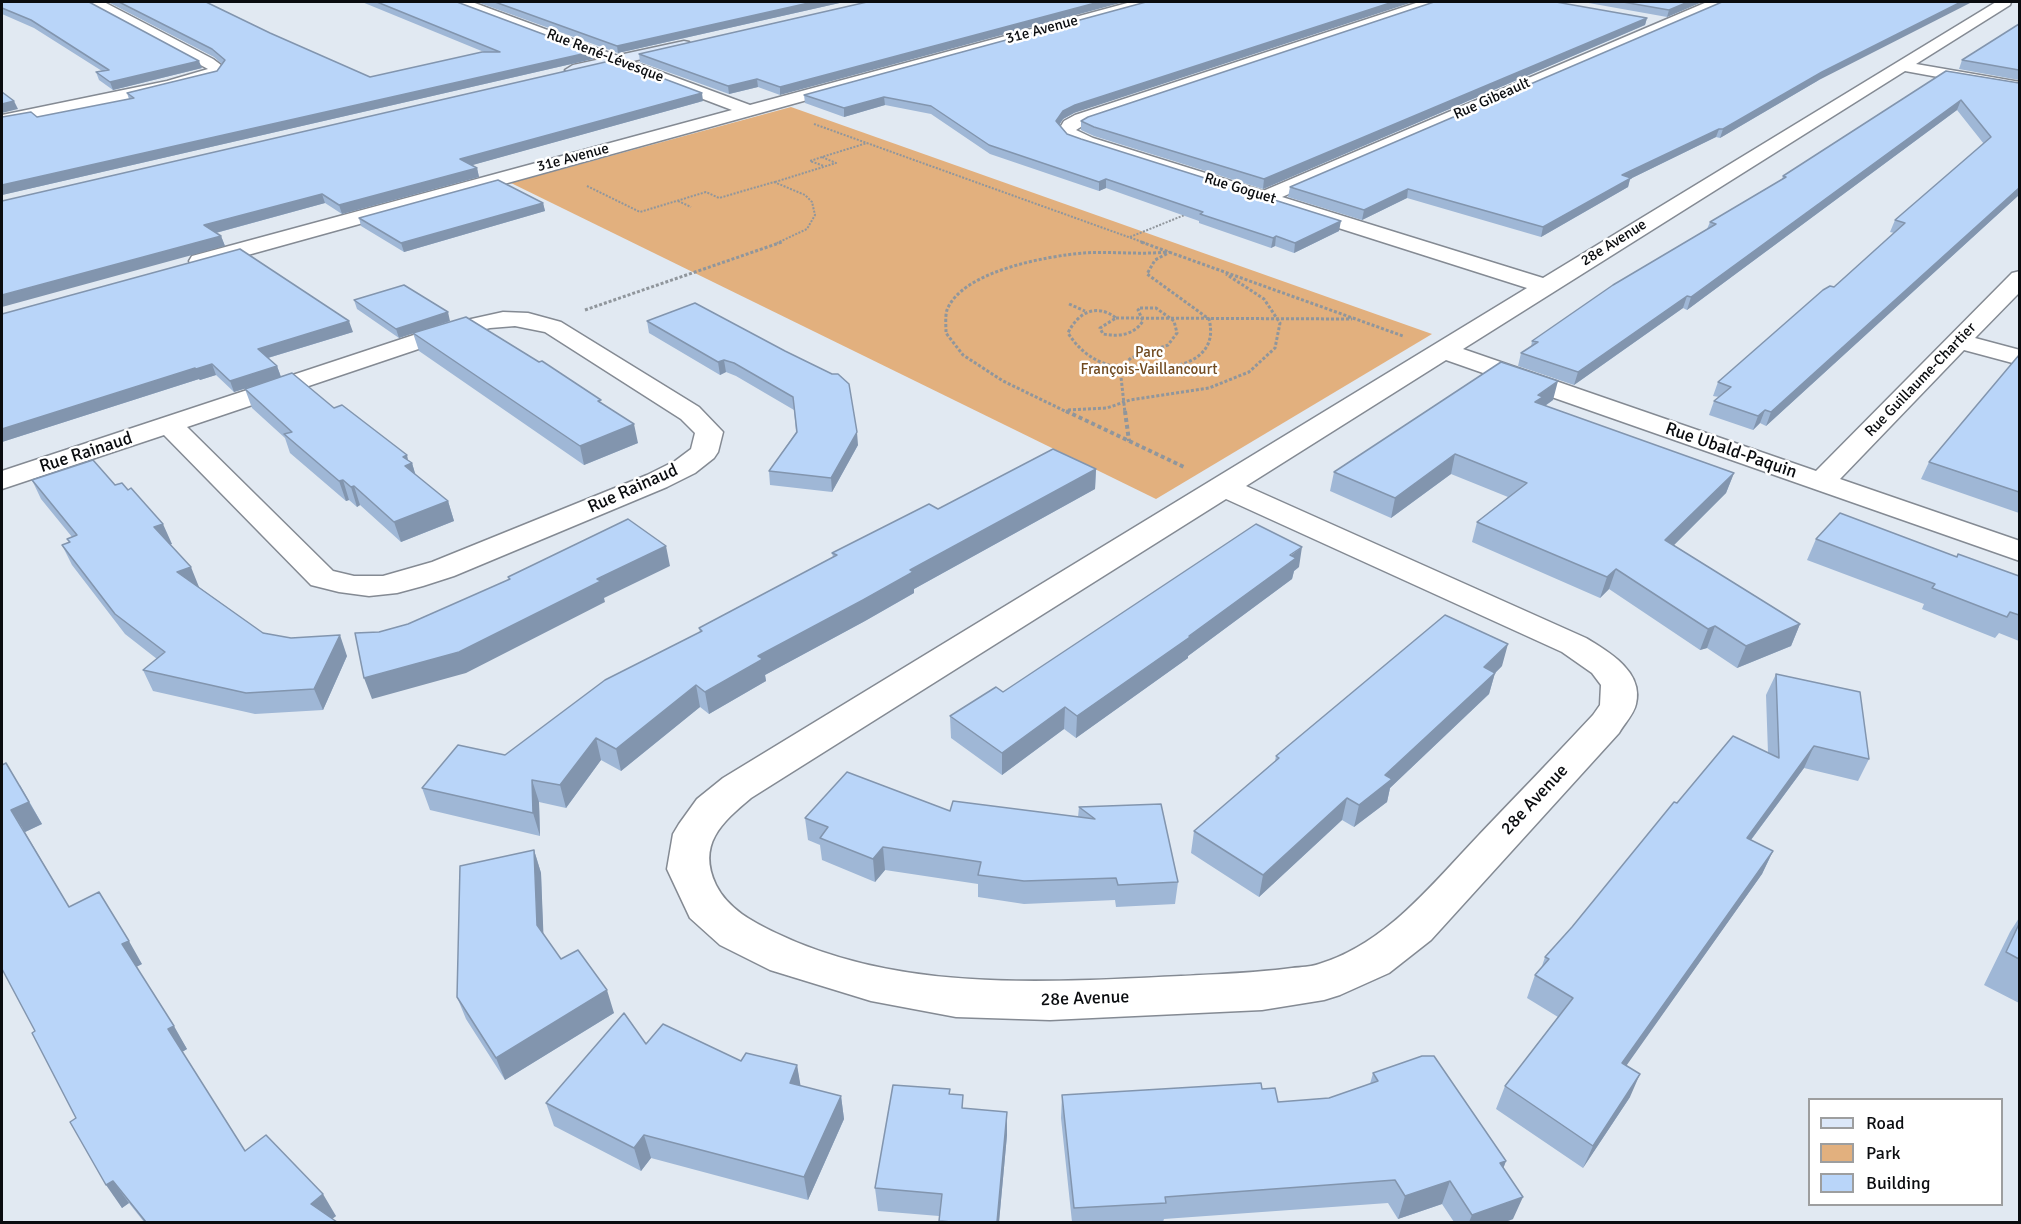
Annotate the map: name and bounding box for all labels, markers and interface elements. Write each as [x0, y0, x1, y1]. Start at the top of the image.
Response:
street label: 31e Avenue [1004, 12, 1080, 48]
street label: Rue René-Lévesque [544, 25, 666, 87]
street label: Rue Gibeault [1451, 74, 1533, 124]
street label: 31e Avenue [535, 140, 611, 176]
street label: Rue Goguet [1202, 170, 1278, 208]
street label: 28e Avenue [1578, 216, 1650, 270]
street label: Rue Guillaume-Chartier [1862, 319, 1980, 441]
park label: Parc François-Vaillancourt [1080, 344, 1218, 379]
street label: Rue Ubald-Paquin [1662, 418, 1800, 484]
street label: Rue Rainaud [37, 428, 135, 478]
street label: Rue Rainaud [585, 460, 681, 518]
street label: 28e Avenue [1497, 760, 1573, 840]
street label: 28e Avenue [1040, 987, 1130, 1011]
legend [1808, 1098, 2003, 1206]
text: Road [1866, 1112, 1905, 1134]
text: Park [1866, 1142, 1901, 1164]
text: Building [1866, 1172, 1930, 1194]

